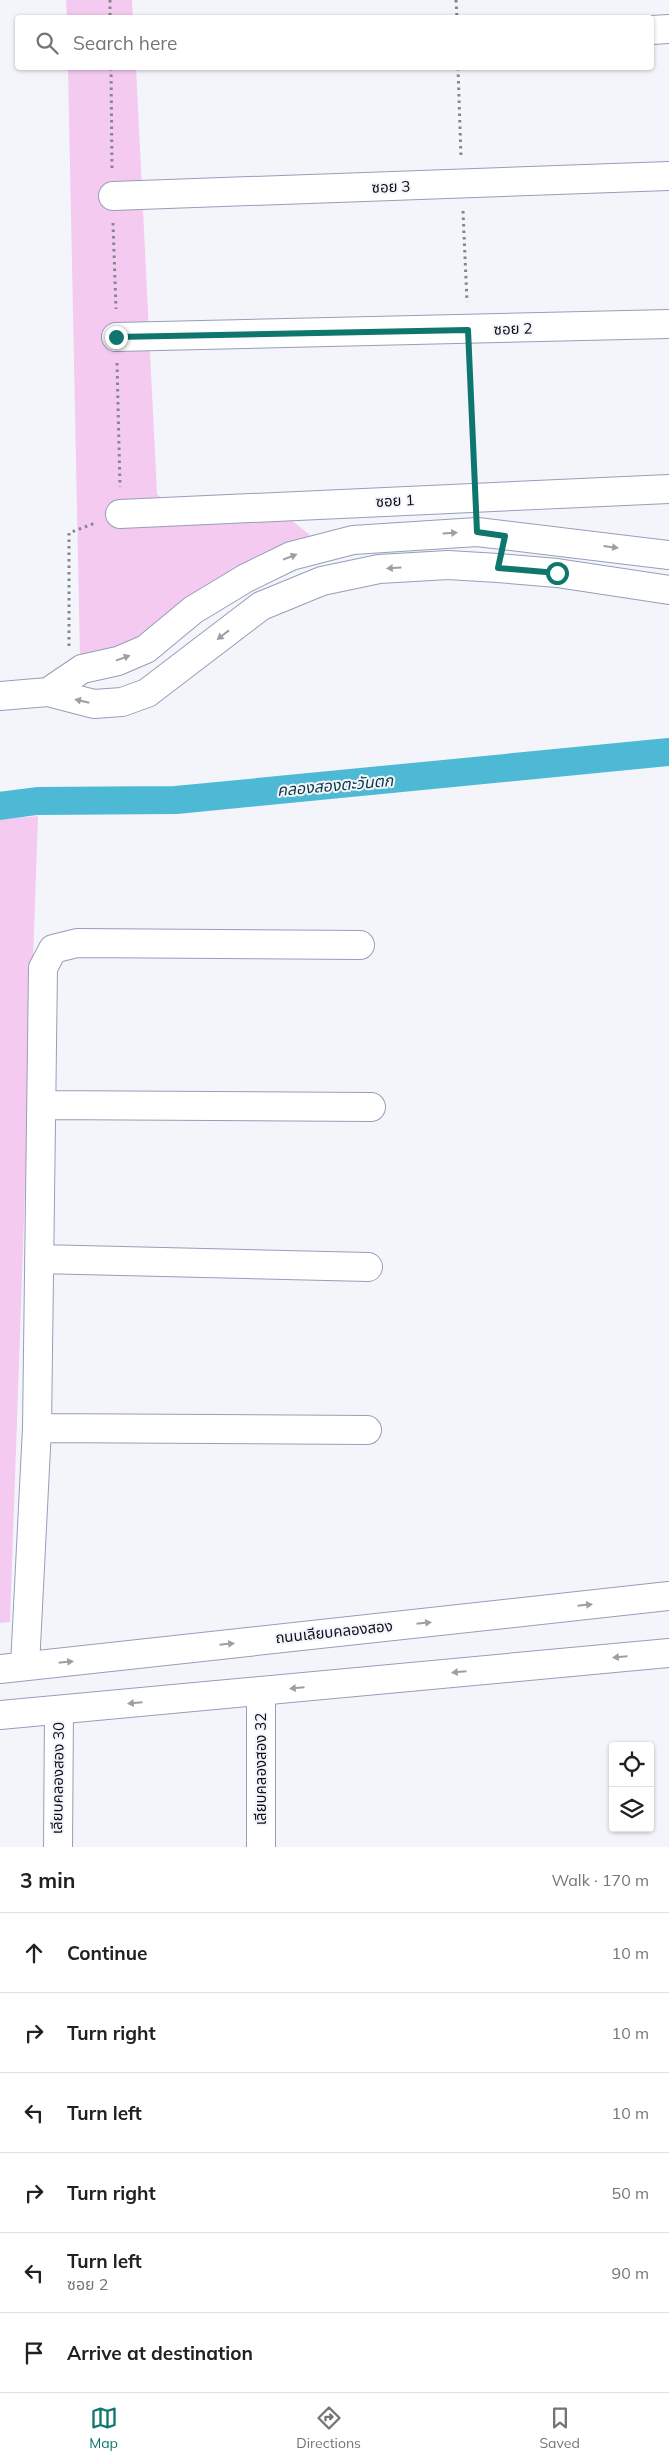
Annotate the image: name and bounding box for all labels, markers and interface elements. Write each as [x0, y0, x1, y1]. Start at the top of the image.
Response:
search box [15, 15, 654, 70]
icon: search [33, 29, 61, 57]
text: Search here [73, 31, 177, 55]
street label: ซอย 3 [371, 176, 411, 197]
street label: ซอย 2 [493, 318, 533, 339]
route end [105, 326, 128, 349]
street label: ซอย 1 [375, 490, 415, 511]
one-way arrow [442, 529, 458, 537]
one-way arrow [604, 543, 620, 551]
one-way arrow [283, 553, 298, 561]
route start [546, 562, 569, 585]
one-way arrow [386, 565, 402, 573]
one-way arrow [217, 630, 230, 641]
one-way arrow [116, 654, 131, 662]
one-way arrow [74, 697, 89, 705]
water label: คลองสองตะวันตก [276, 770, 395, 800]
one-way arrow [578, 1601, 594, 1609]
street label: ถนนเลียบคลองสอง [274, 1616, 394, 1647]
one-way arrow [416, 1619, 432, 1627]
one-way arrow [220, 1640, 236, 1648]
one-way arrow [612, 1654, 628, 1662]
one-way arrow [58, 1658, 74, 1666]
one-way arrow [450, 1669, 466, 1677]
one-way arrow [289, 1684, 305, 1692]
one-way arrow [127, 1699, 143, 1707]
street label: เลียบคลองสอง 32 [251, 1713, 270, 1825]
street label: เลียบคลองสอง 30 [47, 1722, 68, 1834]
map controls [609, 1742, 654, 1832]
button: locate [609, 1742, 654, 1787]
button: layers [609, 1787, 654, 1832]
text: 3 min [20, 1867, 75, 1893]
text: Walk · 170 m [551, 1870, 649, 1890]
icon: ahead [20, 1939, 48, 1967]
text: Continue [67, 1941, 147, 1965]
text: 10 m [612, 1943, 649, 1963]
icon: right [20, 2019, 48, 2047]
text: Turn right [67, 2021, 156, 2045]
text: 10 m [612, 2023, 649, 2043]
icon: left [20, 2099, 48, 2127]
text: Turn left [67, 2101, 142, 2125]
text: 10 m [612, 2103, 649, 2123]
icon: right [20, 2179, 48, 2207]
text: Turn right [67, 2181, 156, 2205]
text: 50 m [612, 2183, 649, 2203]
text: Turn left [67, 2249, 142, 2273]
icon: left [20, 2259, 48, 2287]
text: 90 m [612, 2263, 649, 2283]
text: ซอย 2 [67, 2274, 108, 2294]
icon: arrive [20, 2339, 48, 2367]
text: Arrive at destination [67, 2341, 253, 2365]
tab: Map [89, 2404, 118, 2452]
tab: Directions [296, 2404, 361, 2452]
tab: Saved [539, 2404, 580, 2452]

